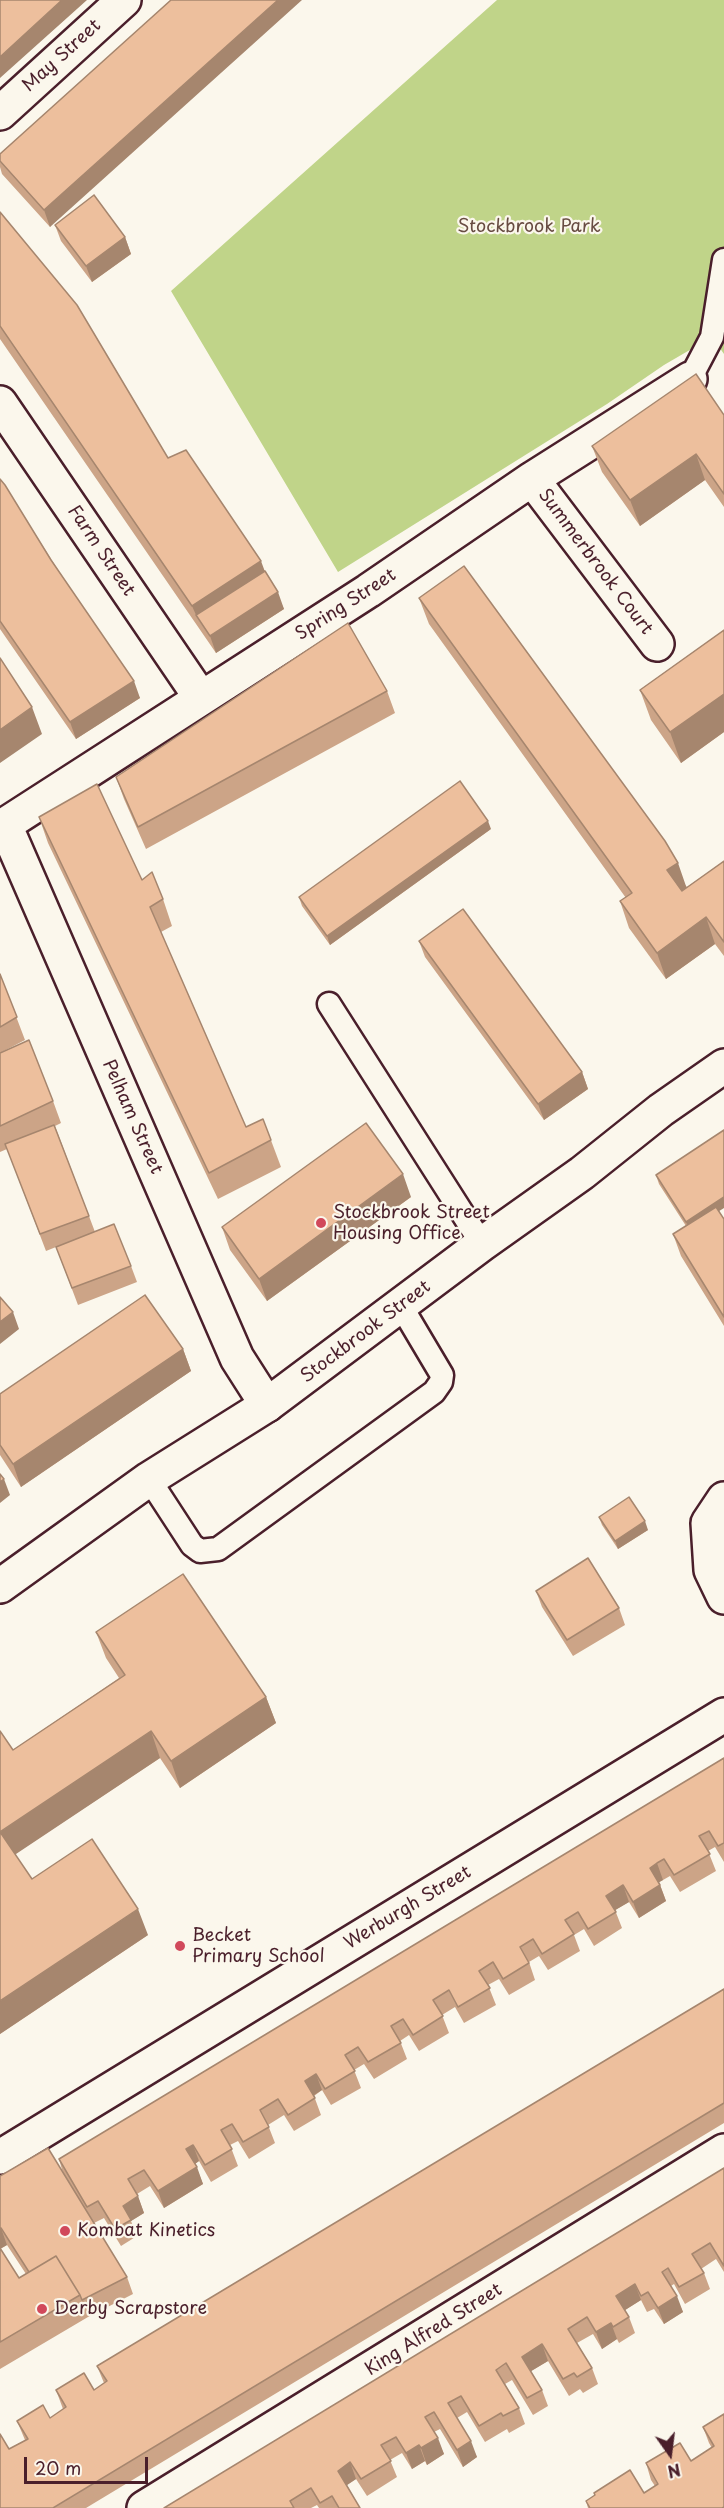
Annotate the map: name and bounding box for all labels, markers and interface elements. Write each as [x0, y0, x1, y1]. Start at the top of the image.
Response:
street label: May Street [18, 15, 106, 97]
park label: Stockbrook Park [457, 216, 601, 238]
street label: Summerbrook Court [533, 485, 657, 639]
street label: Farm Street [63, 502, 139, 600]
street label: Spring Street [292, 565, 400, 645]
street label: Pelham Street [97, 1056, 167, 1178]
place label: Stockbrook Street Housing Office [333, 1202, 490, 1244]
marker: Stockbrook Street Housing Office [314, 1216, 328, 1230]
street label: Stockbrook Street [297, 1276, 435, 1388]
street label: Werburgh Street [341, 1862, 475, 1954]
place label: Becket Primary School [192, 1925, 325, 1968]
marker: Becket Primary School [173, 1939, 187, 1953]
place label: Kombat Kinetics [77, 2220, 215, 2242]
marker: Kombat Kinetics [58, 2224, 72, 2238]
street label: King Alfred Street [362, 2279, 506, 2381]
place label: Derby Scrapstore [54, 2298, 207, 2320]
marker: Derby Scrapstore [35, 2302, 49, 2316]
north arrow [640, 2424, 700, 2484]
scale bar [27, 2445, 152, 2483]
text: 20 m [35, 2454, 81, 2481]
text: N [665, 2458, 683, 2485]

